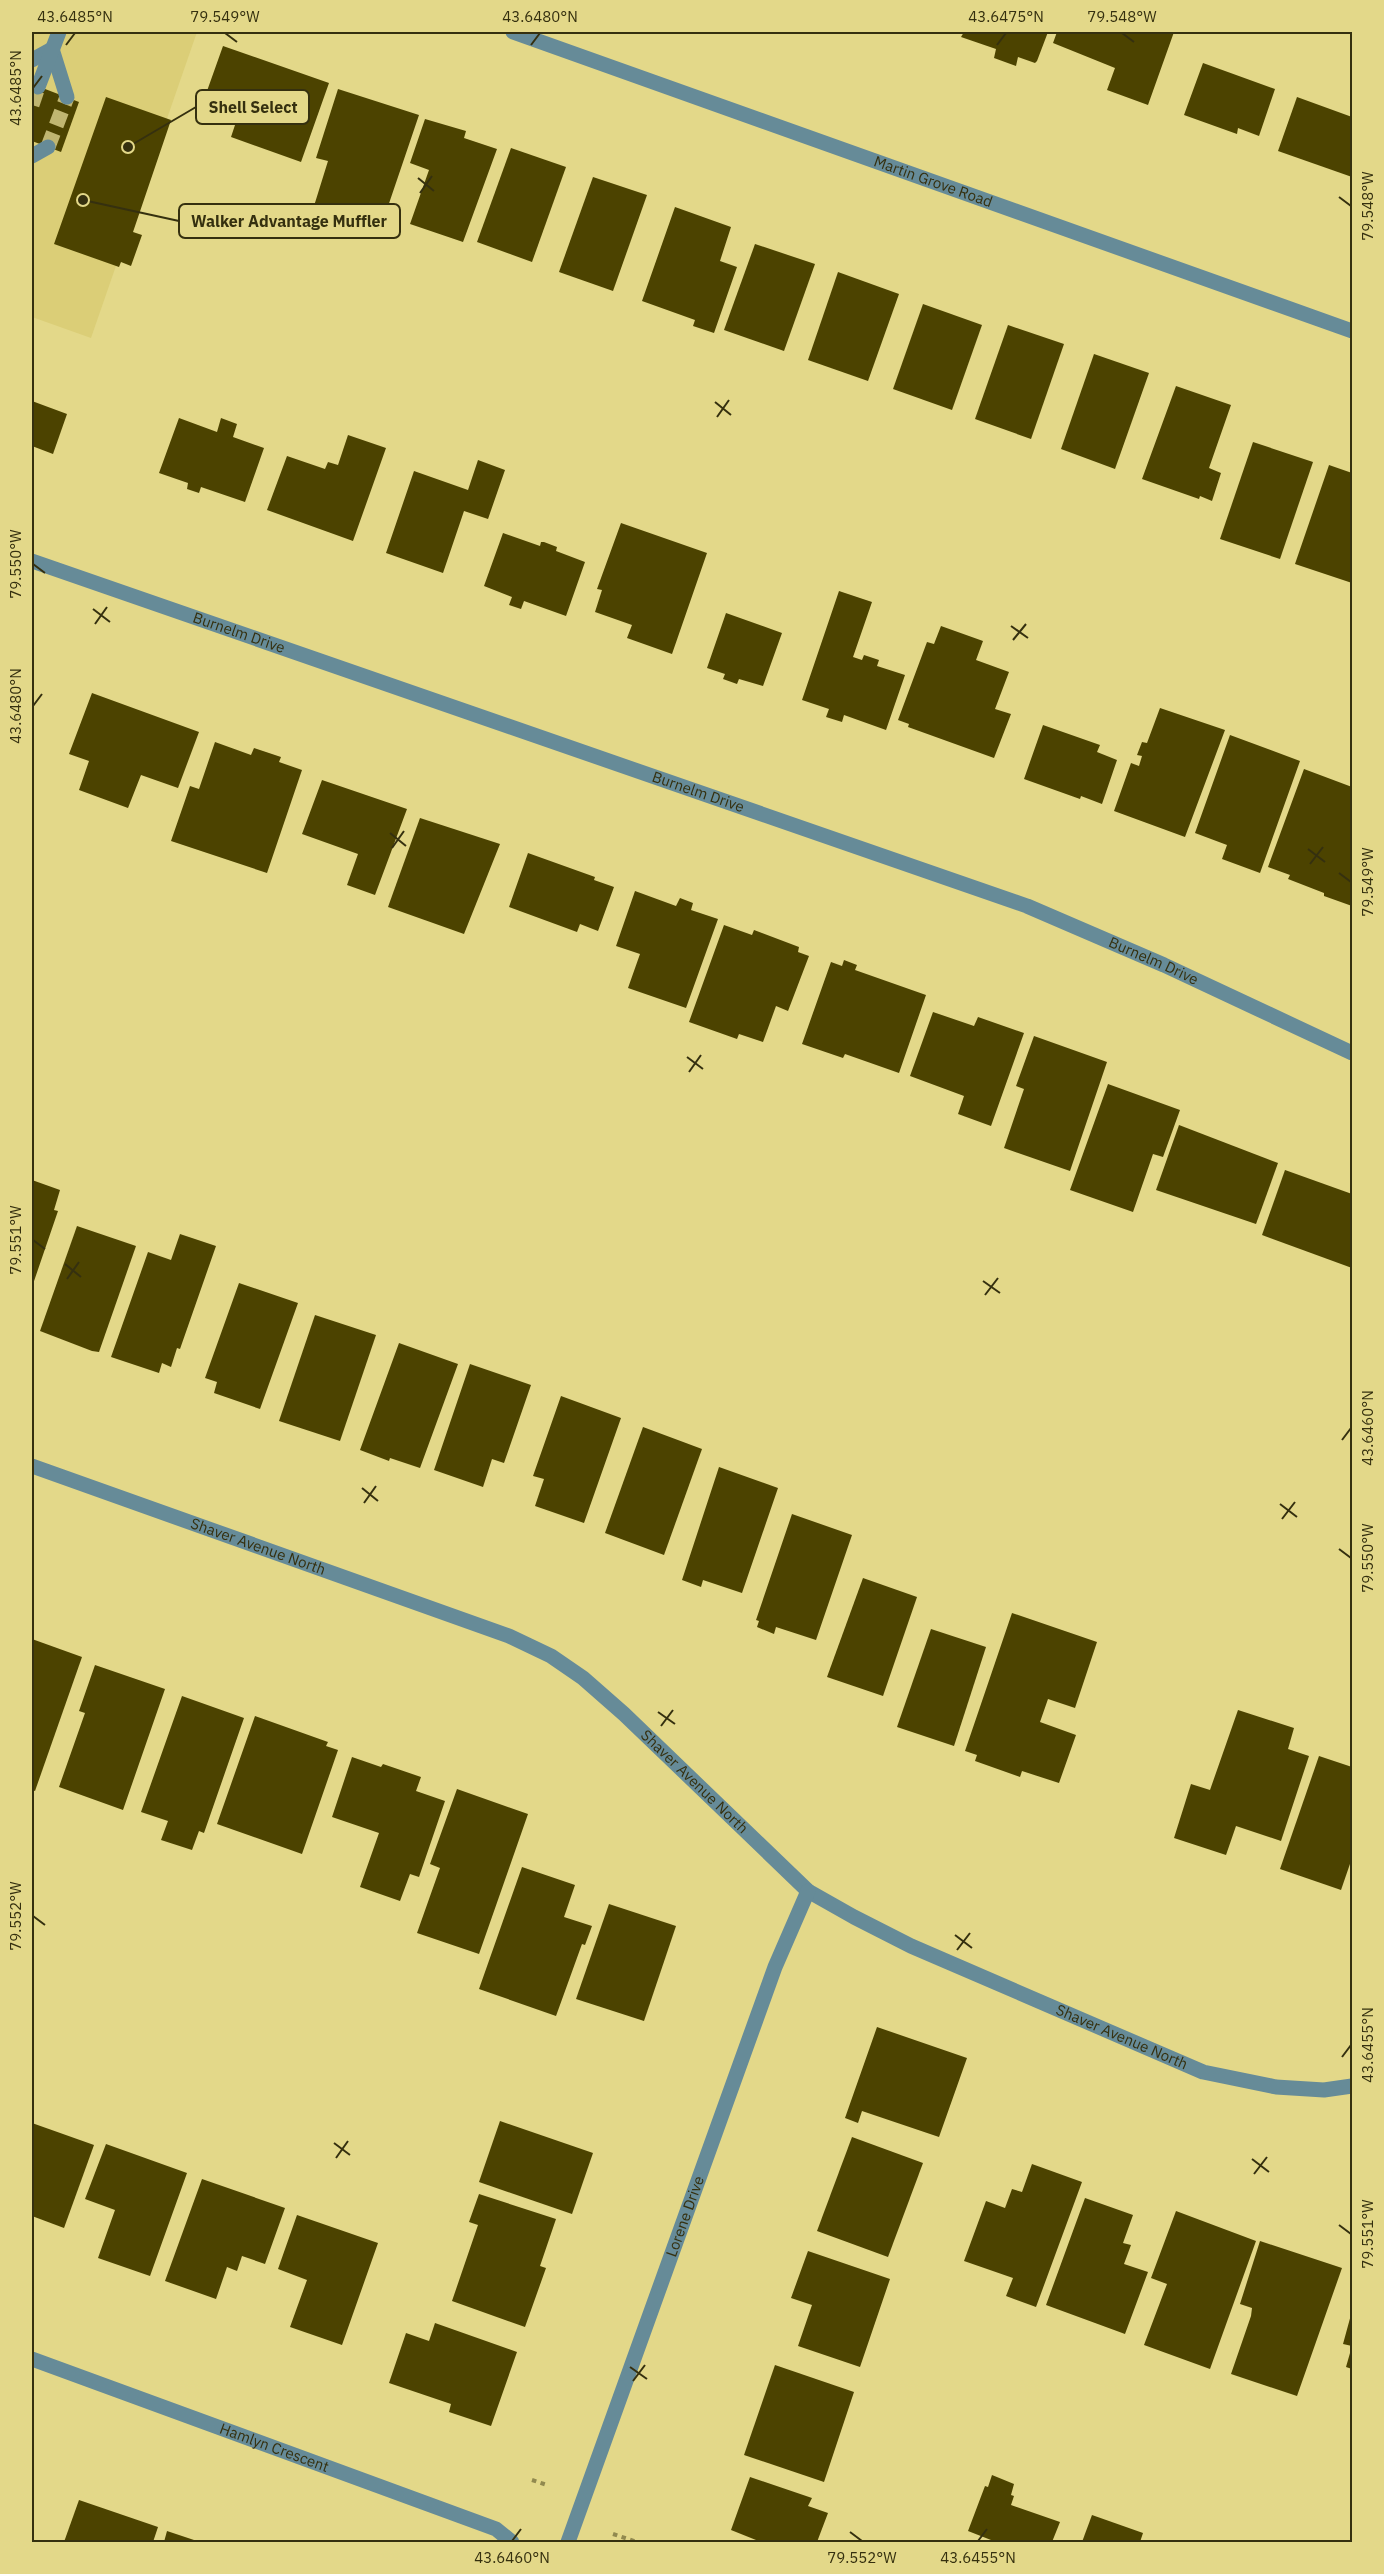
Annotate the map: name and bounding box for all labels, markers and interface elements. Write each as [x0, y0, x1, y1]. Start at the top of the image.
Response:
text: 43.6485°N [37, 7, 113, 26]
text: 79.549°W [190, 7, 260, 26]
text: 43.6480°N [502, 7, 578, 26]
text: 43.6475°N [968, 7, 1044, 26]
text: 79.548°W [1087, 7, 1157, 26]
text: 43.6485°N [6, 50, 25, 126]
callout: Shell Select [196, 90, 309, 124]
text: Shell Select [208, 97, 298, 117]
street label: Martin Grove Road [871, 151, 995, 211]
text: 79.548°W [1358, 171, 1377, 241]
callout: Walker Advantage Muffler [179, 204, 400, 238]
text: Walker Advantage Muffler [191, 211, 388, 231]
text: 79.550°W [6, 529, 25, 599]
street label: Burnelm Drive [190, 608, 288, 657]
text: 43.6480°N [6, 668, 25, 744]
street label: Burnelm Drive [650, 767, 747, 816]
text: 79.549°W [1358, 847, 1377, 917]
street label: Burnelm Drive [1106, 932, 1202, 989]
text: 79.551°W [6, 1205, 25, 1275]
text: 43.6460°N [1358, 1390, 1377, 1466]
street label: Shaver Avenue North [188, 1513, 328, 1579]
text: 79.550°W [1358, 1523, 1377, 1593]
street label: Shaver Avenue North [637, 1725, 752, 1837]
text: 79.552°W [6, 1881, 25, 1951]
street label: Shaver Avenue North [1053, 2000, 1191, 2073]
text: 43.6455°N [1358, 2007, 1377, 2083]
street label: Lorene Drive [661, 2173, 708, 2259]
text: 79.551°W [1358, 2199, 1377, 2269]
street label: Hamlyn Crescent [217, 2419, 332, 2476]
text: 43.6460°N [474, 2548, 550, 2567]
text: 79.552°W [827, 2548, 897, 2567]
text: 43.6455°N [940, 2548, 1016, 2567]

